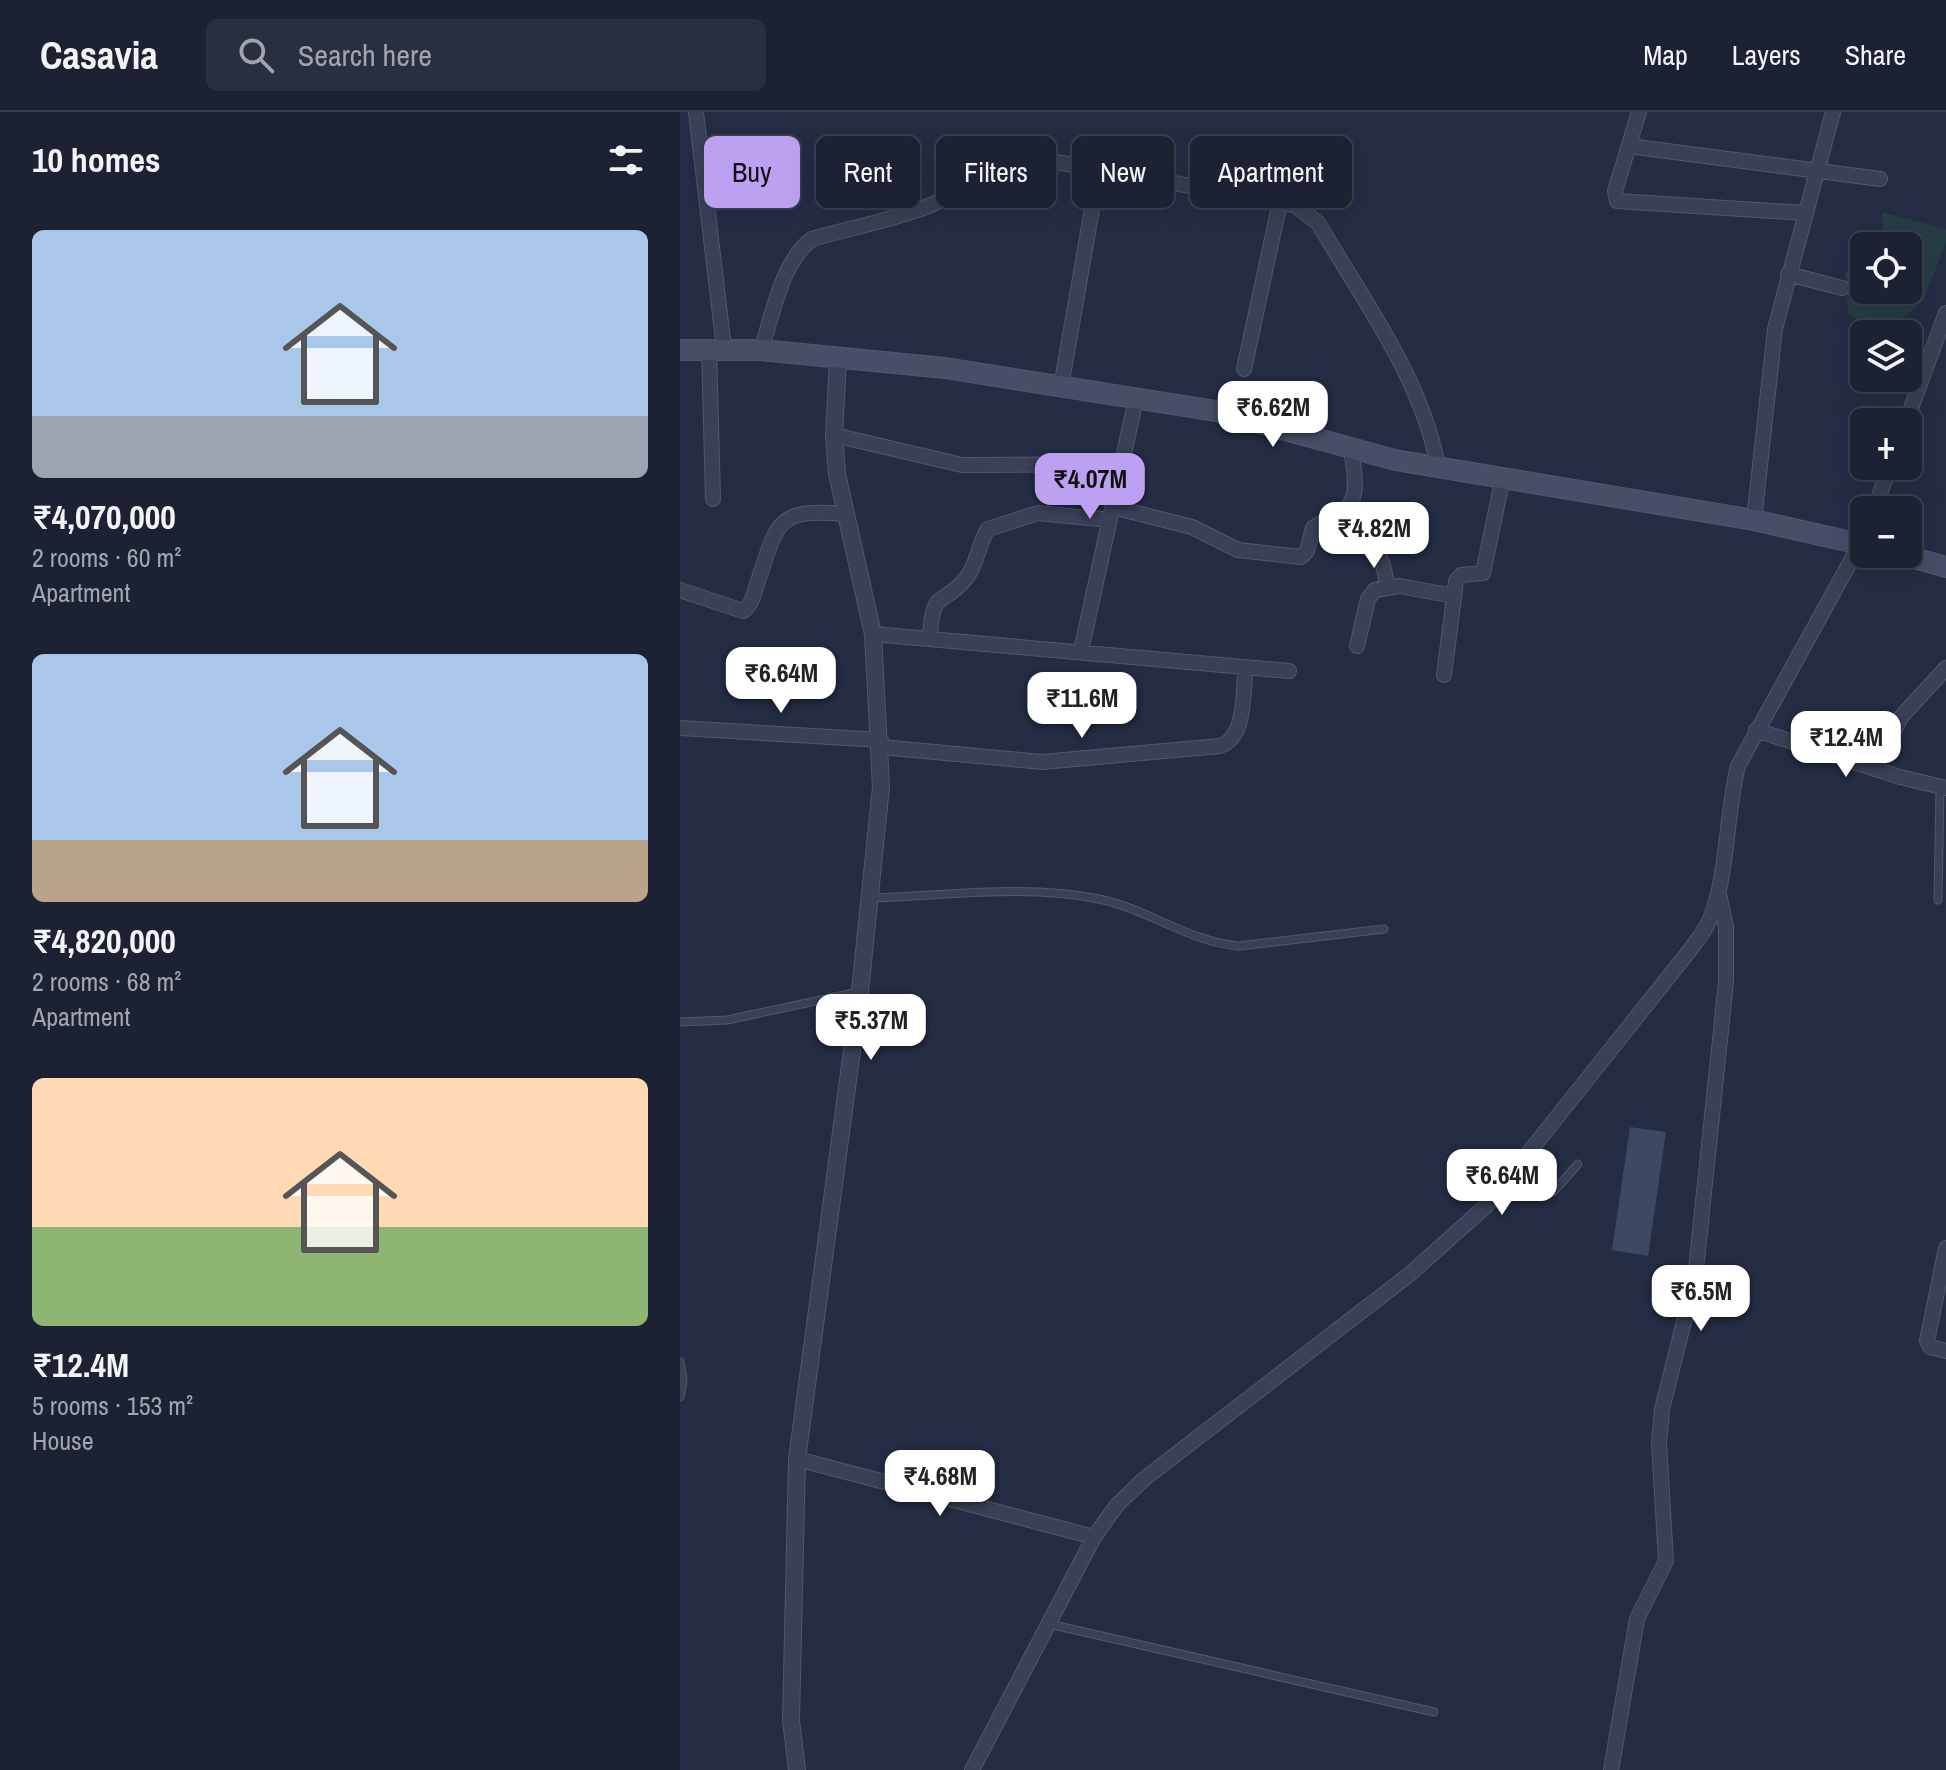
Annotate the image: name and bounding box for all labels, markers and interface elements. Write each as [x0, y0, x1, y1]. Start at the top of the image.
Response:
search box [206, 19, 766, 91]
text: Casavia [40, 30, 158, 81]
icon: search [234, 33, 278, 77]
text: Search here [298, 35, 432, 75]
text: Map [1643, 36, 1688, 74]
text: Layers [1732, 36, 1801, 74]
text: Share [1845, 36, 1906, 74]
chip: Buy [704, 136, 800, 208]
chip: Rent [816, 136, 920, 208]
chip: Filters [936, 136, 1056, 208]
chip: New [1072, 136, 1174, 208]
chip: Apartment [1190, 136, 1352, 208]
text: 10 homes [32, 137, 161, 183]
icon: filters [604, 138, 648, 182]
map controls [1850, 232, 1922, 568]
button: locate [1850, 232, 1922, 304]
icon: home [268, 282, 412, 426]
button: layers [1850, 320, 1922, 392]
pin: ₹6.62M [1208, 381, 1338, 449]
text: ₹6.62M [1236, 389, 1310, 424]
button: + [1850, 408, 1922, 480]
pin: ₹4.07M [1025, 453, 1155, 521]
text: ₹4.07M [1053, 461, 1127, 496]
text: ₹4,070,000 [32, 494, 176, 540]
button: − [1850, 496, 1922, 568]
pin: ₹4.82M [1309, 502, 1439, 570]
text: ₹4.82M [1337, 510, 1411, 545]
text: 2 rooms · 60 m² [32, 540, 181, 575]
text: Apartment [32, 575, 130, 610]
pin: ₹6.64M [716, 647, 846, 715]
text: ₹6.64M [744, 655, 818, 690]
pin: ₹11.6M [1017, 672, 1147, 740]
text: ₹11.6M [1045, 680, 1119, 715]
icon: home [268, 706, 412, 850]
pin: ₹12.4M [1781, 711, 1911, 779]
text: ₹12.4M [1809, 719, 1883, 754]
text: ₹4,820,000 [32, 918, 176, 964]
text: 2 rooms · 68 m² [32, 964, 181, 999]
pin: ₹5.37M [806, 994, 936, 1062]
text: Apartment [32, 999, 130, 1034]
text: ₹5.37M [834, 1002, 908, 1037]
icon: home [268, 1130, 412, 1274]
pin: ₹6.64M [1437, 1149, 1567, 1217]
text: ₹6.64M [1465, 1157, 1539, 1192]
pin: ₹6.5M [1645, 1265, 1757, 1333]
text: ₹6.5M [1670, 1273, 1732, 1308]
text: ₹12.4M [32, 1342, 129, 1388]
text: 5 rooms · 153 m² [32, 1388, 193, 1423]
text: House [32, 1423, 94, 1458]
pin: ₹4.68M [875, 1450, 1005, 1518]
text: ₹4.68M [903, 1458, 977, 1493]

